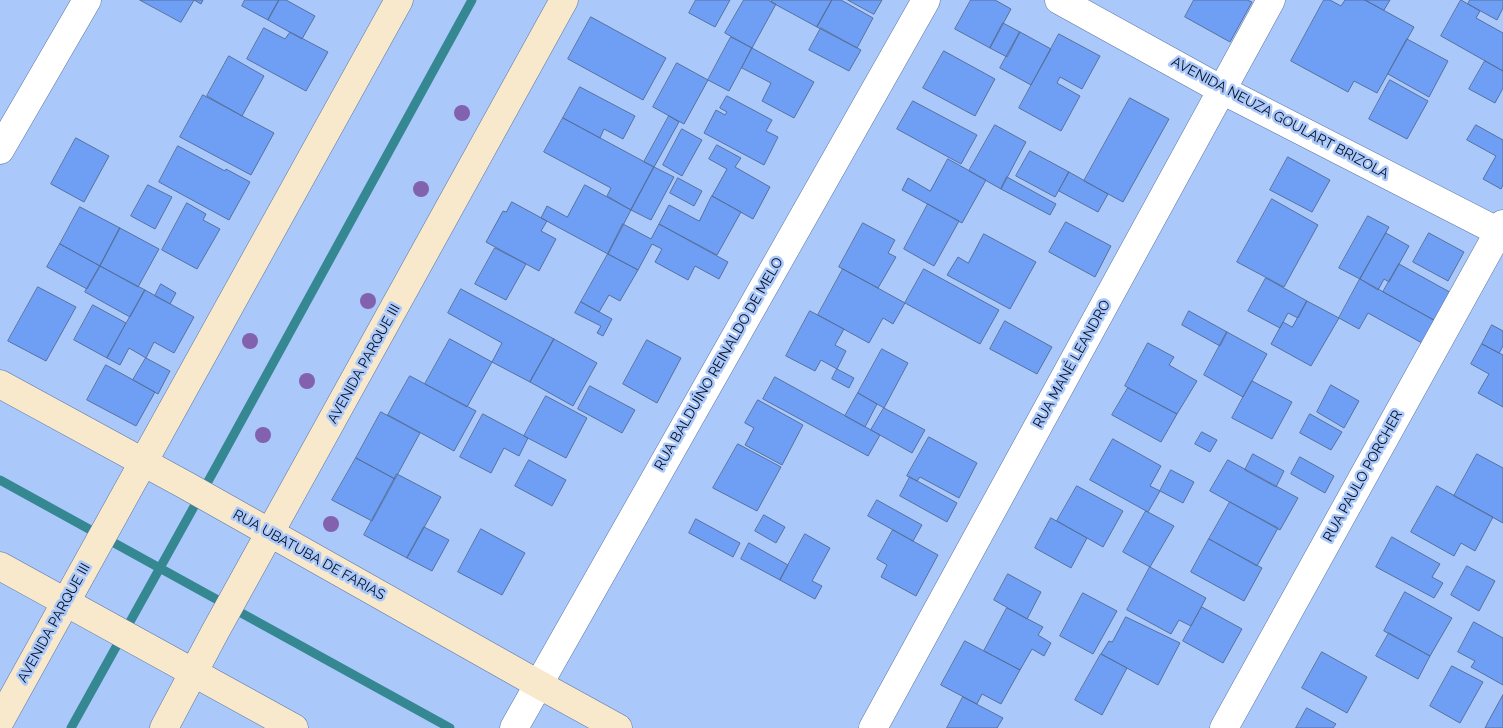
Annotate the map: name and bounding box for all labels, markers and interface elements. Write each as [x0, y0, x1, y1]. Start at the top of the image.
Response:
street label: AVENIDA NEUZA GOULART BRIZOLA [1168, 53, 1392, 183]
street label: RUA BALDUÍNO REINALDO DE MELO [651, 255, 787, 473]
street label: RUA MANÉ LEANDRO [1030, 297, 1114, 431]
street label: AVENIDA PARQUE III [324, 301, 404, 427]
street label: RUA PAULO PORCHER [1320, 407, 1406, 545]
street label: RUA UBATUBA DE FARIAS [230, 506, 388, 604]
street label: AVENIDA PARQUE III [14, 560, 94, 686]

